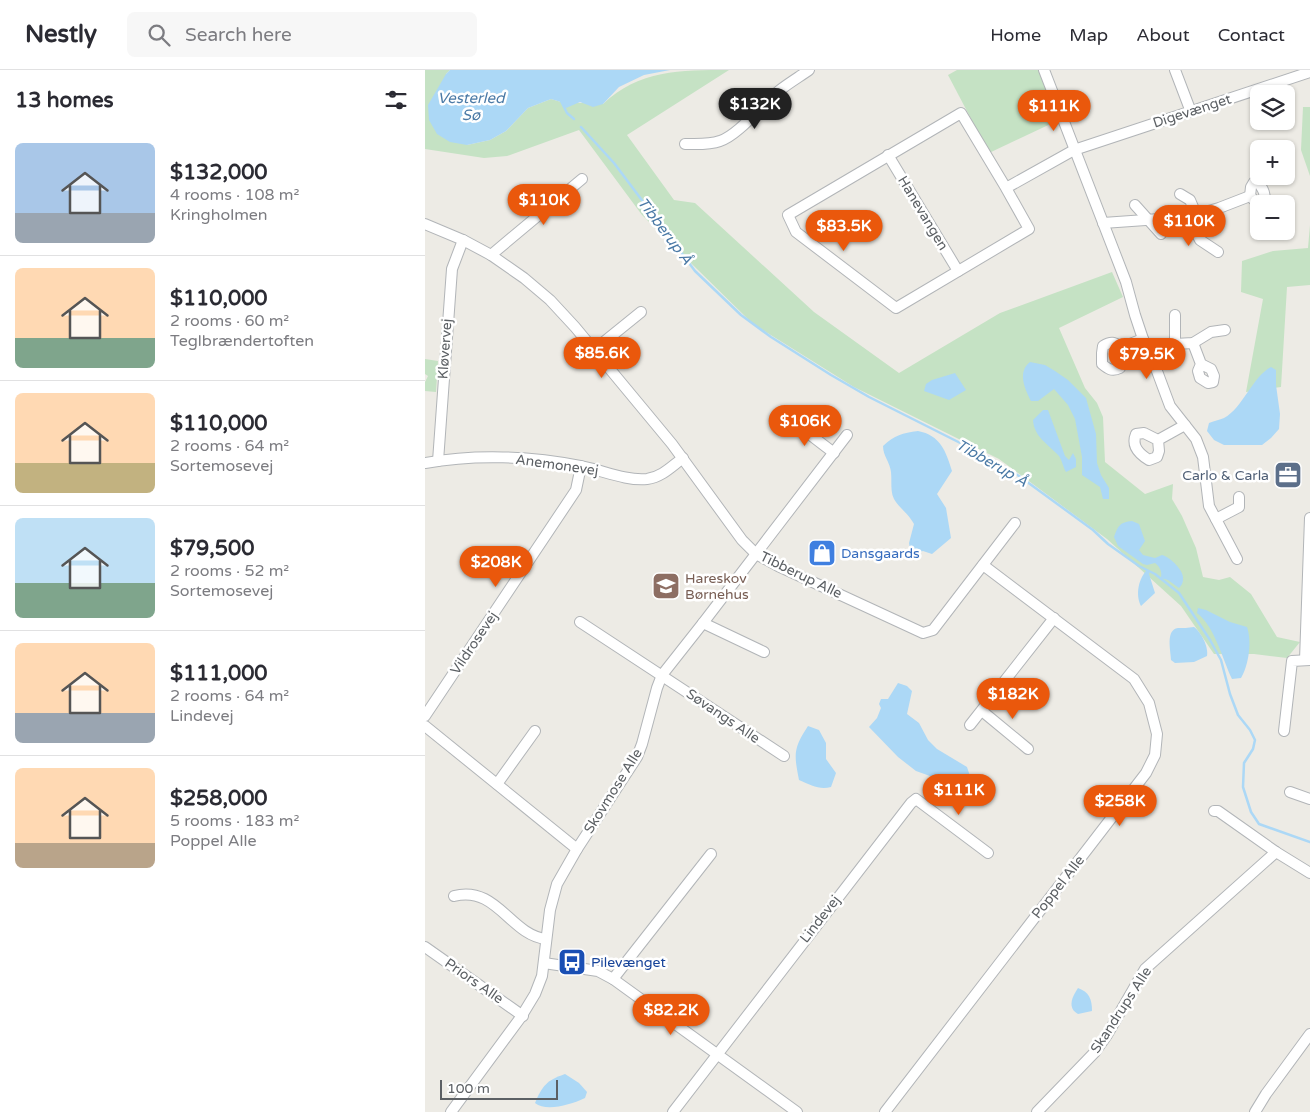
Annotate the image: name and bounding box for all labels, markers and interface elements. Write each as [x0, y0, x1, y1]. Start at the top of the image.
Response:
search box [127, 12, 477, 57]
text: Nestly [25, 20, 97, 49]
icon: search [145, 21, 173, 49]
text: Search here [185, 24, 292, 46]
text: Home [990, 24, 1041, 46]
text: Map [1069, 24, 1108, 46]
text: About [1136, 24, 1190, 46]
text: Contact [1218, 24, 1285, 46]
map controls [1250, 85, 1295, 240]
button: layers [1250, 85, 1295, 130]
icon: filters [382, 86, 410, 114]
text: 13 homes [15, 88, 114, 113]
pin: $132K [720, 88, 790, 130]
water label: Vesterled Sø [438, 89, 506, 124]
pin: $111K [1019, 90, 1089, 132]
street label: Digevænget [1151, 90, 1234, 132]
text: $132K [730, 94, 780, 114]
text: $111K [1029, 96, 1079, 116]
button: + [1250, 140, 1295, 185]
text: $132,000 [170, 160, 268, 185]
icon: home [55, 163, 115, 223]
street label: Hanevangen [894, 173, 952, 253]
pin: $110K [509, 184, 579, 226]
text: 4 rooms · 108 m² [170, 185, 299, 205]
text: $110K [519, 190, 569, 210]
water label: Tibberup Å [634, 194, 696, 268]
button: − [1250, 195, 1295, 240]
pin: $110K [1154, 204, 1224, 247]
text: Kringholmen [170, 205, 268, 225]
pin: $83.5K [803, 210, 885, 252]
text: $110K [1164, 211, 1214, 231]
text: $83.5K [817, 216, 871, 236]
text: $110,000 [170, 286, 268, 311]
icon: home [55, 288, 115, 348]
text: 2 rooms · 60 m² [170, 311, 289, 331]
street label: Kløvervej [434, 318, 456, 380]
text: Teglbrændertoften [170, 331, 314, 351]
pin: $85.6K [561, 336, 643, 379]
pin: $79.5K [1106, 338, 1188, 380]
text: $85.6K [575, 343, 629, 363]
text: $79.5K [1120, 344, 1174, 364]
pin: $106K [770, 404, 840, 447]
text: $110,000 [170, 411, 268, 436]
text: $106K [780, 411, 830, 431]
icon: home [55, 413, 115, 473]
water label: Tibberup Å [953, 435, 1031, 491]
text: 2 rooms · 64 m² [170, 436, 289, 456]
street label: Anemonevej [515, 451, 599, 479]
text: Sortemosevej [170, 456, 273, 476]
office icon: Carlo & Carla [1273, 460, 1303, 490]
place label: Carlo & Carla [1182, 467, 1269, 484]
text: $79,500 [170, 536, 254, 561]
icon: home [55, 538, 115, 598]
shop icon: Dansgaards [807, 538, 837, 568]
place label: Dansgaards [841, 545, 920, 562]
pin: $208K [461, 546, 531, 588]
street label: Tibberup Alle [757, 548, 845, 602]
text: $208K [471, 552, 521, 572]
text: 2 rooms · 52 m² [170, 561, 289, 581]
place label: Hareskov Børnehus [685, 570, 749, 603]
school or university icon: Hareskov Børnehus [651, 571, 681, 601]
text: Sortemosevej [170, 581, 273, 601]
street label: Vildrosevej [447, 608, 501, 678]
text: $111,000 [170, 661, 268, 686]
icon: home [55, 663, 115, 723]
pin: $182K [978, 678, 1048, 720]
text: $182K [988, 684, 1038, 704]
street label: Søvangs Alle [683, 685, 763, 747]
text: 2 rooms · 64 m² [170, 686, 289, 706]
text: Lindevej [170, 706, 234, 726]
street label: Skovmose Alle [580, 745, 646, 837]
pin: $111K [924, 774, 994, 816]
text: $111K [934, 780, 984, 800]
pin: $258K [1085, 784, 1155, 827]
text: $258,000 [170, 786, 268, 811]
icon: home [55, 788, 115, 848]
text: $258K [1095, 791, 1145, 811]
text: 5 rooms · 183 m² [170, 811, 299, 831]
text: Poppel Alle [170, 831, 257, 851]
street label: Poppel Alle [1028, 852, 1088, 922]
street label: Lindevej [796, 892, 844, 946]
bus stop icon: Pilevænget [557, 947, 587, 977]
place label: Pilevænget [591, 954, 666, 971]
street label: Priors Alle [441, 955, 507, 1007]
street label: Skandrups Alle [1087, 964, 1155, 1056]
pin: $82.2K [630, 994, 712, 1036]
text: $82.2K [644, 1000, 698, 1020]
scale bar [440, 1077, 557, 1100]
text: 100 m [447, 1080, 490, 1097]

